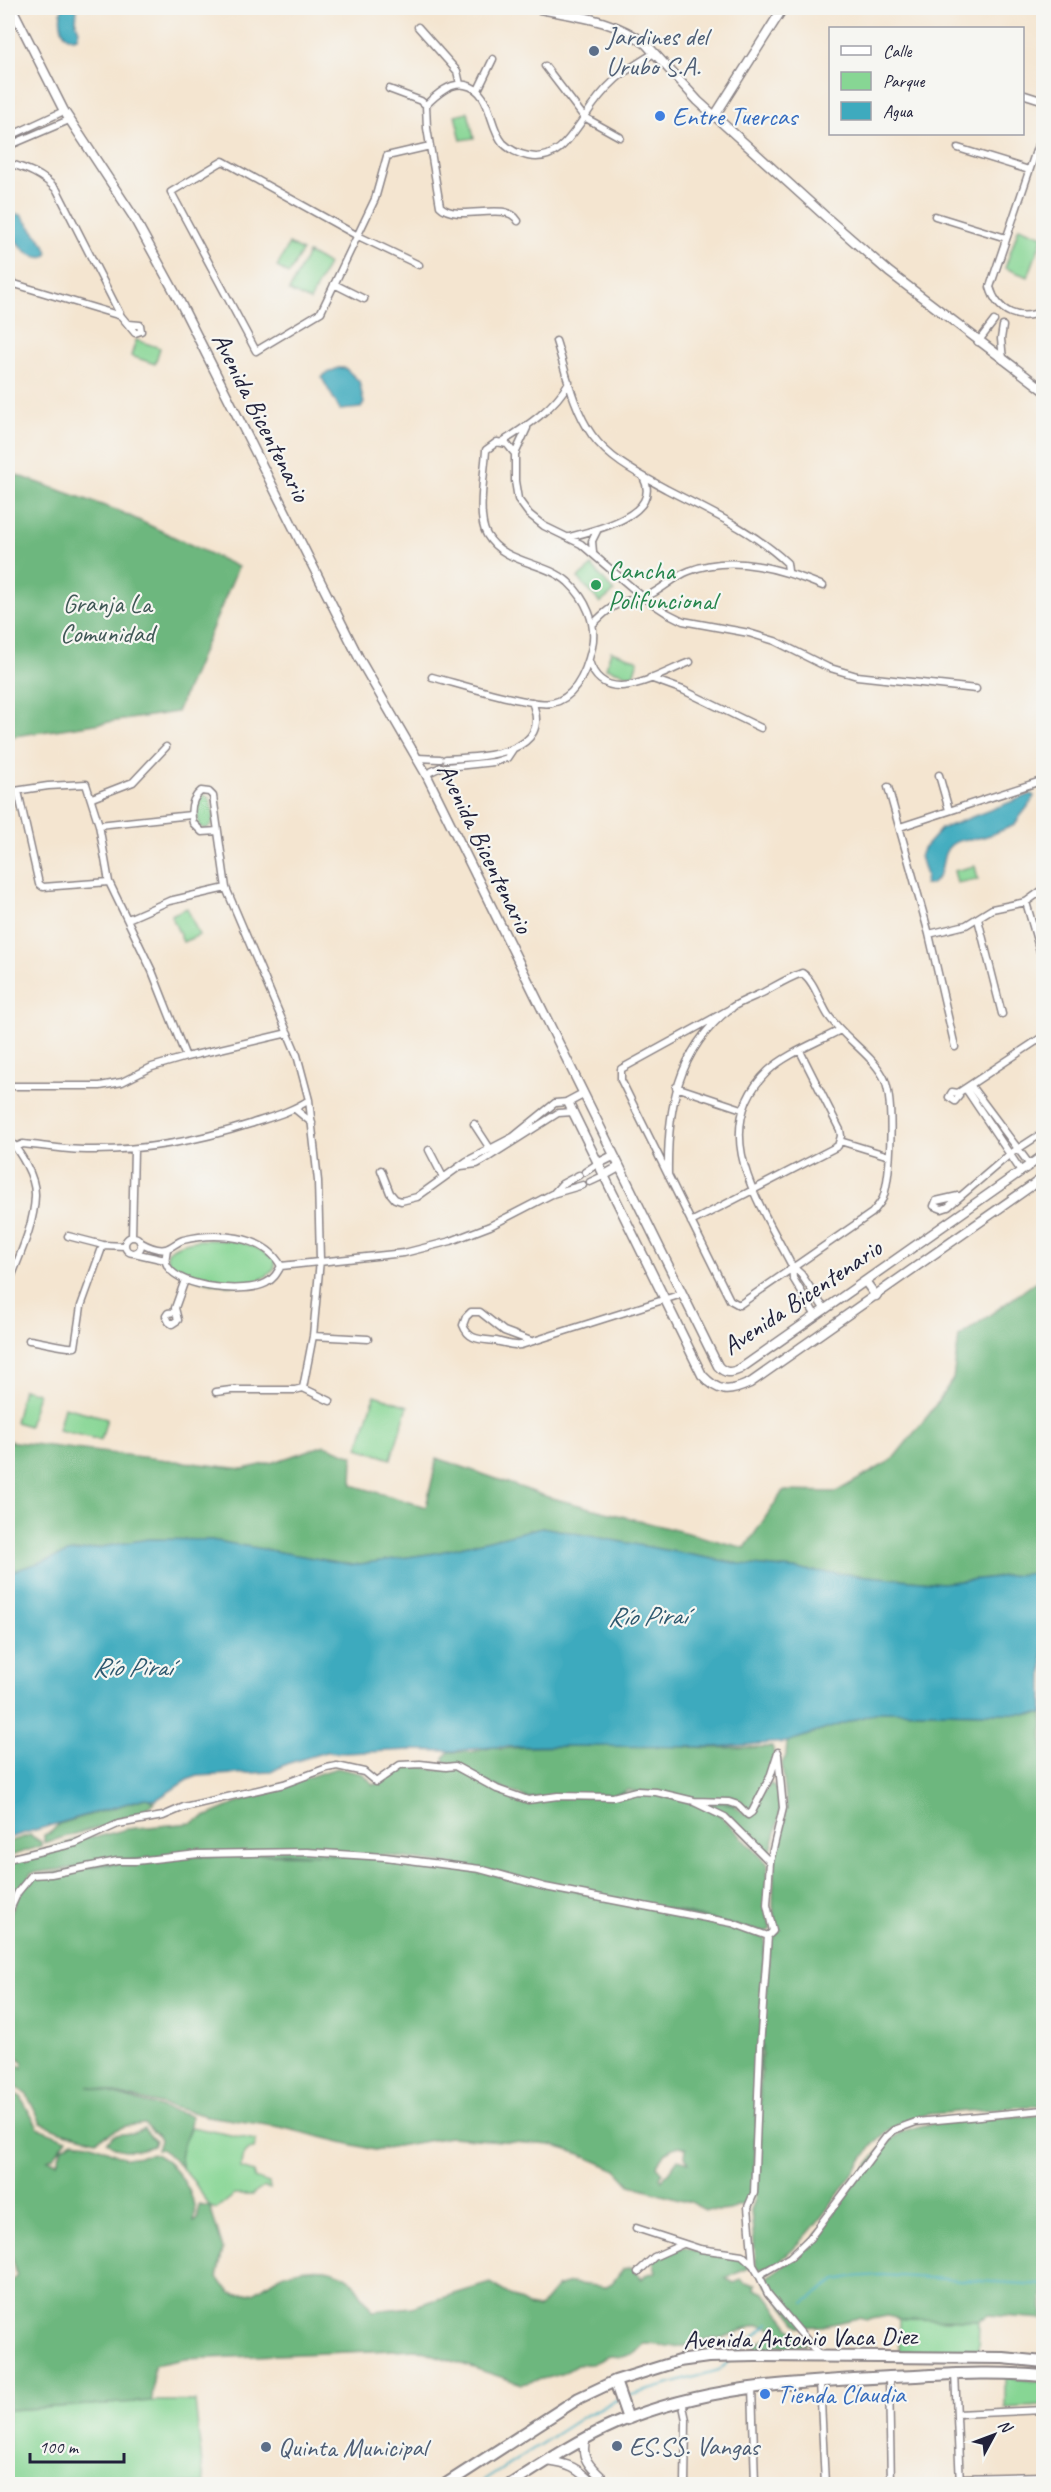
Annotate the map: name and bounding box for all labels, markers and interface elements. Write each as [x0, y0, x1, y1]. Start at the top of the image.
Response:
place label: Jardines del Urubo S.A. [604, 20, 712, 83]
legend [829, 27, 1024, 135]
text: Calle [883, 40, 912, 62]
marker: Jardines del Urubo S.A. [587, 44, 601, 58]
text: Parque [883, 70, 925, 92]
place label: Entre Tuercas [672, 100, 799, 133]
text: Agua [883, 100, 914, 122]
marker: Entre Tuercas [653, 109, 667, 123]
street label: Avenida Bicentenario [204, 327, 319, 509]
place label: Cancha Polifuncional [608, 554, 721, 617]
marker: Cancha Polifuncional [589, 578, 603, 592]
park label: Granja La Comunidad [60, 587, 158, 650]
street label: Avenida Bicentenario [430, 758, 541, 940]
street label: Avenida Bicentenario [716, 1231, 890, 1362]
water label: Río Piraí [607, 1598, 696, 1634]
water label: Río Piraí [92, 1650, 180, 1684]
street label: Avenida Antonio Vaca Diez [683, 2319, 920, 2357]
place label: Tienda Claudia [777, 2378, 907, 2411]
marker: Tienda Claudia [758, 2387, 772, 2401]
north arrow [964, 2405, 1024, 2465]
text: N [994, 2416, 1017, 2438]
scale bar [30, 2426, 124, 2464]
place label: ES.SS. Vangas [629, 2430, 761, 2463]
place label: Quinta Municipal [278, 2431, 432, 2464]
text: 100 m [39, 2436, 80, 2458]
marker: ES.SS. Vangas [610, 2439, 624, 2453]
marker: Quinta Municipal [259, 2440, 273, 2454]

